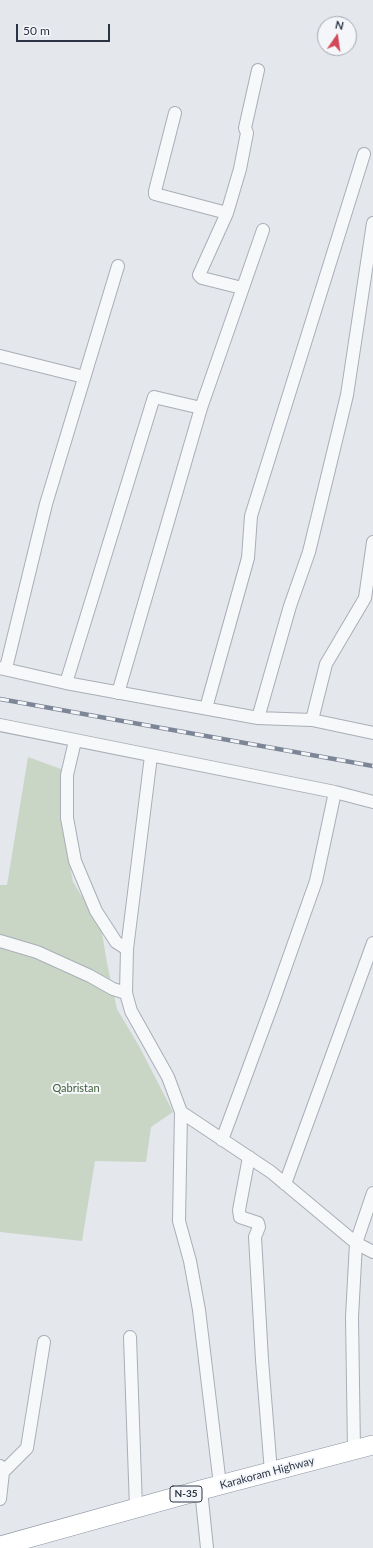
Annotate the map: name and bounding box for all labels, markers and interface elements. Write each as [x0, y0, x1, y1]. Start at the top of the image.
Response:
scale bar [18, 16, 112, 42]
north arrow [317, 16, 357, 56]
text: N [334, 18, 345, 32]
text: 50 m [23, 23, 50, 38]
park label: Qabristan [52, 1081, 100, 1095]
street label: Karakoram Highway [218, 1454, 316, 1492]
road number: N-35 [170, 1486, 202, 1502]

